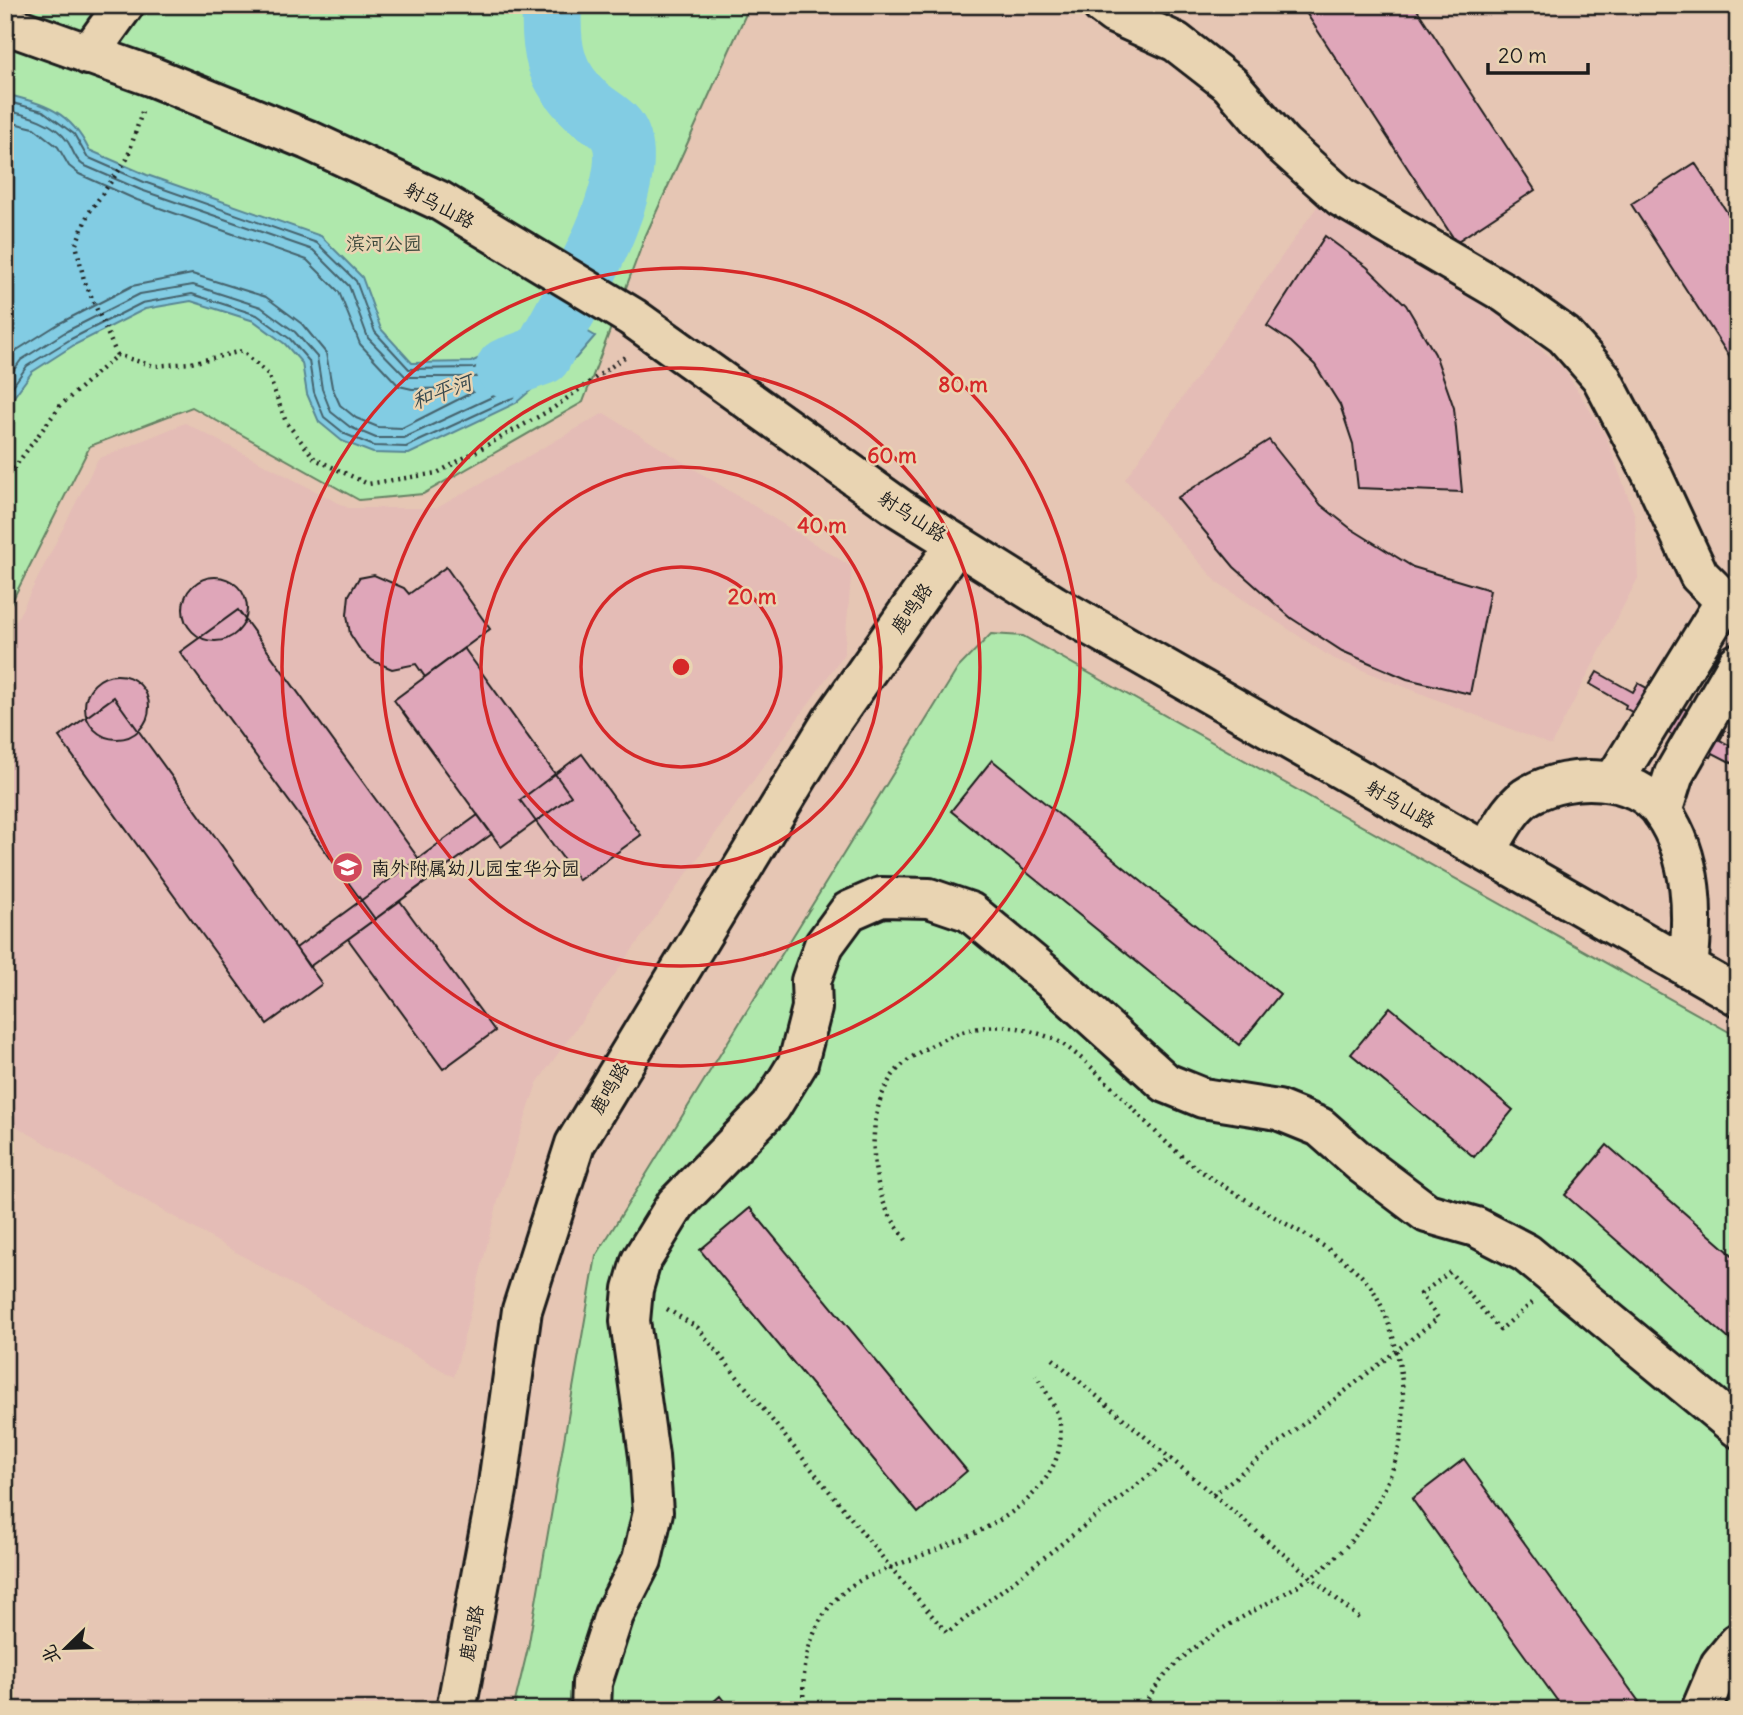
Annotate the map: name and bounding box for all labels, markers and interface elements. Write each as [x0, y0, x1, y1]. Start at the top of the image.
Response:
scale bar [1488, 32, 1587, 76]
text: 20 m [1498, 42, 1547, 69]
street label: 射乌山路 [401, 177, 479, 233]
park label: 滨河公园 [346, 231, 422, 255]
water label: 和平河 [408, 367, 479, 415]
text: 80 m [938, 371, 988, 398]
text: 60 m [867, 442, 917, 469]
street label: 射乌山路 [875, 485, 951, 547]
text: 40 m [797, 512, 847, 539]
street label: 鹿鸣路 [885, 578, 937, 638]
text: 20 m [728, 583, 777, 610]
centre of rings [669, 655, 693, 679]
street label: 射乌山路 [1362, 775, 1440, 833]
school or university icon: 南外附属幼儿园宝华分园 [331, 851, 365, 885]
place label: 南外附属幼儿园宝华分园 [371, 856, 580, 880]
street label: 鹿鸣路 [584, 1057, 634, 1119]
street label: 鹿鸣路 [454, 1603, 488, 1663]
north arrow [32, 1614, 102, 1684]
text: 北 [36, 1641, 65, 1668]

